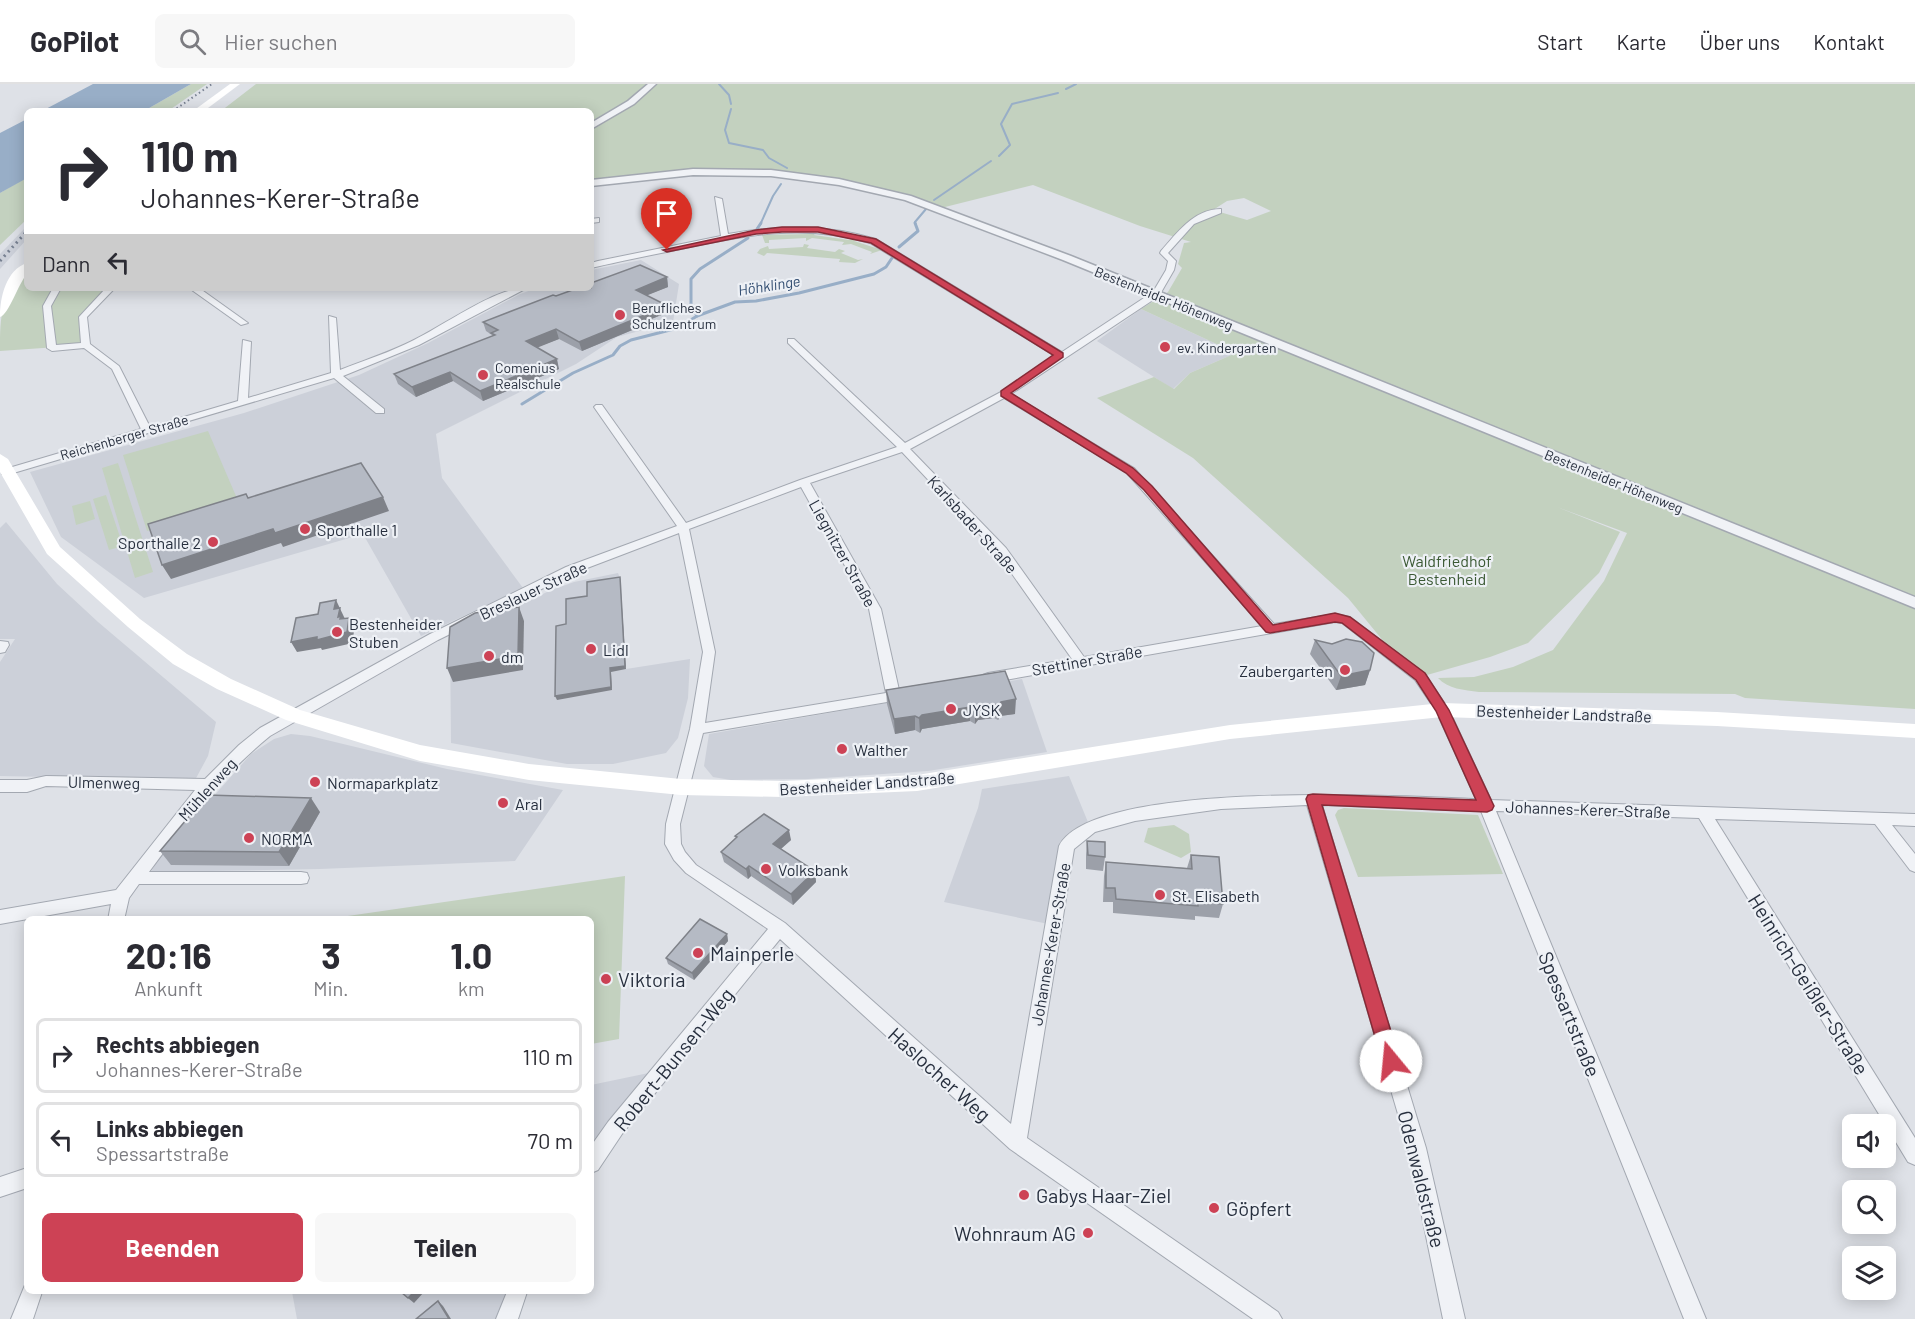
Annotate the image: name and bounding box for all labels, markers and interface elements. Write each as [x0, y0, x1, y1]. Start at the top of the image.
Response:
search box [155, 14, 575, 68]
text: GoPilot [30, 24, 119, 58]
icon: search [176, 25, 209, 58]
text: Hier suchen [224, 28, 337, 54]
text: Start [1537, 29, 1584, 54]
text: Karte [1617, 29, 1667, 54]
text: Über uns [1700, 29, 1780, 54]
text: Kontakt [1813, 29, 1885, 54]
text: 110 m [141, 130, 238, 180]
icon: right [42, 132, 120, 210]
text: Johannes-Kerer-Straße [141, 181, 420, 213]
pin [641, 188, 692, 250]
icon: arrive [650, 197, 683, 230]
icon: left [102, 246, 135, 279]
text: Dann [42, 250, 90, 276]
street label: Bestenheider Höhenweg [1092, 262, 1236, 334]
water label: Höhklinge [737, 271, 802, 299]
place label: Berufliches Schulzentrum [632, 299, 716, 332]
marker: Berufliches Schulzentrum [613, 308, 627, 322]
place label: ev. Kindergarten [1177, 339, 1276, 356]
marker: ev. Kindergarten [1158, 340, 1172, 354]
place label: Comenius Realschule [495, 359, 561, 392]
marker: Comenius Realschule [476, 368, 490, 382]
street label: Reichenberger Straße [58, 411, 190, 463]
street label: Bestenheider Höhenweg [1542, 445, 1686, 517]
street label: Karlsbader Straße [924, 471, 1022, 577]
street label: Liegnitzer Straße [806, 496, 880, 610]
place label: Sporthalle 1 [317, 520, 397, 539]
marker: Sporthalle 1 [298, 522, 312, 536]
place label: Sporthalle 2 [118, 533, 201, 552]
marker: Sporthalle 2 [206, 535, 220, 549]
park label: Waldfriedhof Bestenheid [1402, 551, 1492, 588]
street label: Breslauer Straße [476, 557, 590, 623]
place label: Bestenheider Stuben [349, 614, 442, 651]
marker: Bestenheider Stuben [330, 625, 344, 639]
place label: Lidl [603, 640, 629, 659]
street label: Stettiner Straße [1030, 641, 1144, 679]
marker: Lidl [584, 642, 598, 656]
place label: dm [501, 647, 523, 666]
marker: dm [482, 649, 496, 663]
place label: Zaubergarten [1239, 661, 1333, 680]
marker: Zaubergarten [1338, 663, 1352, 677]
place label: JYSK [963, 700, 1000, 719]
street label: Bestenheider Landstraße [1476, 700, 1652, 726]
marker: JYSK [944, 702, 958, 716]
place label: Walther [854, 740, 908, 759]
marker: Walther [835, 742, 849, 756]
street label: Mühlenweg [174, 754, 240, 824]
street label: Bestenheider Landstraße [779, 767, 955, 799]
street label: Ulmenweg [68, 772, 140, 792]
place label: Normaparkplatz [327, 773, 438, 792]
marker: Normaparkplatz [308, 775, 322, 789]
place label: Aral [515, 794, 542, 813]
marker: Aral [496, 796, 510, 810]
street label: Johannes-Kerer-Straße [1505, 797, 1671, 821]
place label: NORMA [261, 829, 313, 848]
marker: NORMA [242, 831, 256, 845]
place label: Volksbank [778, 860, 848, 879]
street label: Johannes-Kerer-Straße [1026, 861, 1074, 1027]
marker: Volksbank [759, 862, 773, 876]
place label: St. Elisabeth [1172, 886, 1260, 905]
marker: St. Elisabeth [1153, 888, 1167, 902]
street label: Heinrich-Geißler-Straße [1744, 889, 1874, 1079]
text: 20:16 [126, 933, 212, 976]
text: 3 [321, 933, 341, 976]
text: 1.0 [450, 933, 492, 976]
place label: Mainperle [710, 941, 795, 965]
marker: Mainperle [691, 946, 705, 960]
street label: Spessartstraße [1534, 948, 1606, 1080]
place label: Viktoria [618, 967, 685, 991]
marker: Viktoria [599, 972, 613, 986]
text: Ankunft [134, 976, 203, 1000]
text: Min. [313, 976, 349, 1000]
text: km [458, 976, 485, 1000]
street label: Robert-Bunsen-Weg [608, 982, 738, 1136]
street label: Haslocher Weg [884, 1022, 996, 1126]
position arrow [1359, 1029, 1423, 1093]
text: Rechts abbiegen [96, 1031, 259, 1057]
icon: right [45, 1039, 78, 1072]
text: 110 m [523, 1043, 573, 1069]
text: Johannes-Kerer-Straße [96, 1057, 303, 1081]
street label: Odenwaldstraße [1393, 1108, 1451, 1250]
map controls [1842, 1114, 1896, 1300]
button: sound [1842, 1114, 1896, 1168]
text: Links abbiegen [96, 1115, 244, 1141]
icon: left [45, 1123, 78, 1156]
text: 70 m [528, 1127, 573, 1153]
text: Spessartstraße [96, 1141, 229, 1165]
button: search [1842, 1180, 1896, 1234]
place label: Gabys Haar-Ziel [1036, 1183, 1171, 1207]
marker: Gabys Haar-Ziel [1017, 1188, 1031, 1202]
place label: Göpfert [1226, 1196, 1292, 1220]
marker: Göpfert [1207, 1201, 1221, 1215]
button: Beenden [42, 1213, 303, 1282]
button: Teilen [315, 1213, 576, 1282]
place label: Wohnraum AG [954, 1221, 1076, 1245]
marker: Wohnraum AG [1081, 1226, 1095, 1240]
button: layers [1842, 1246, 1896, 1300]

